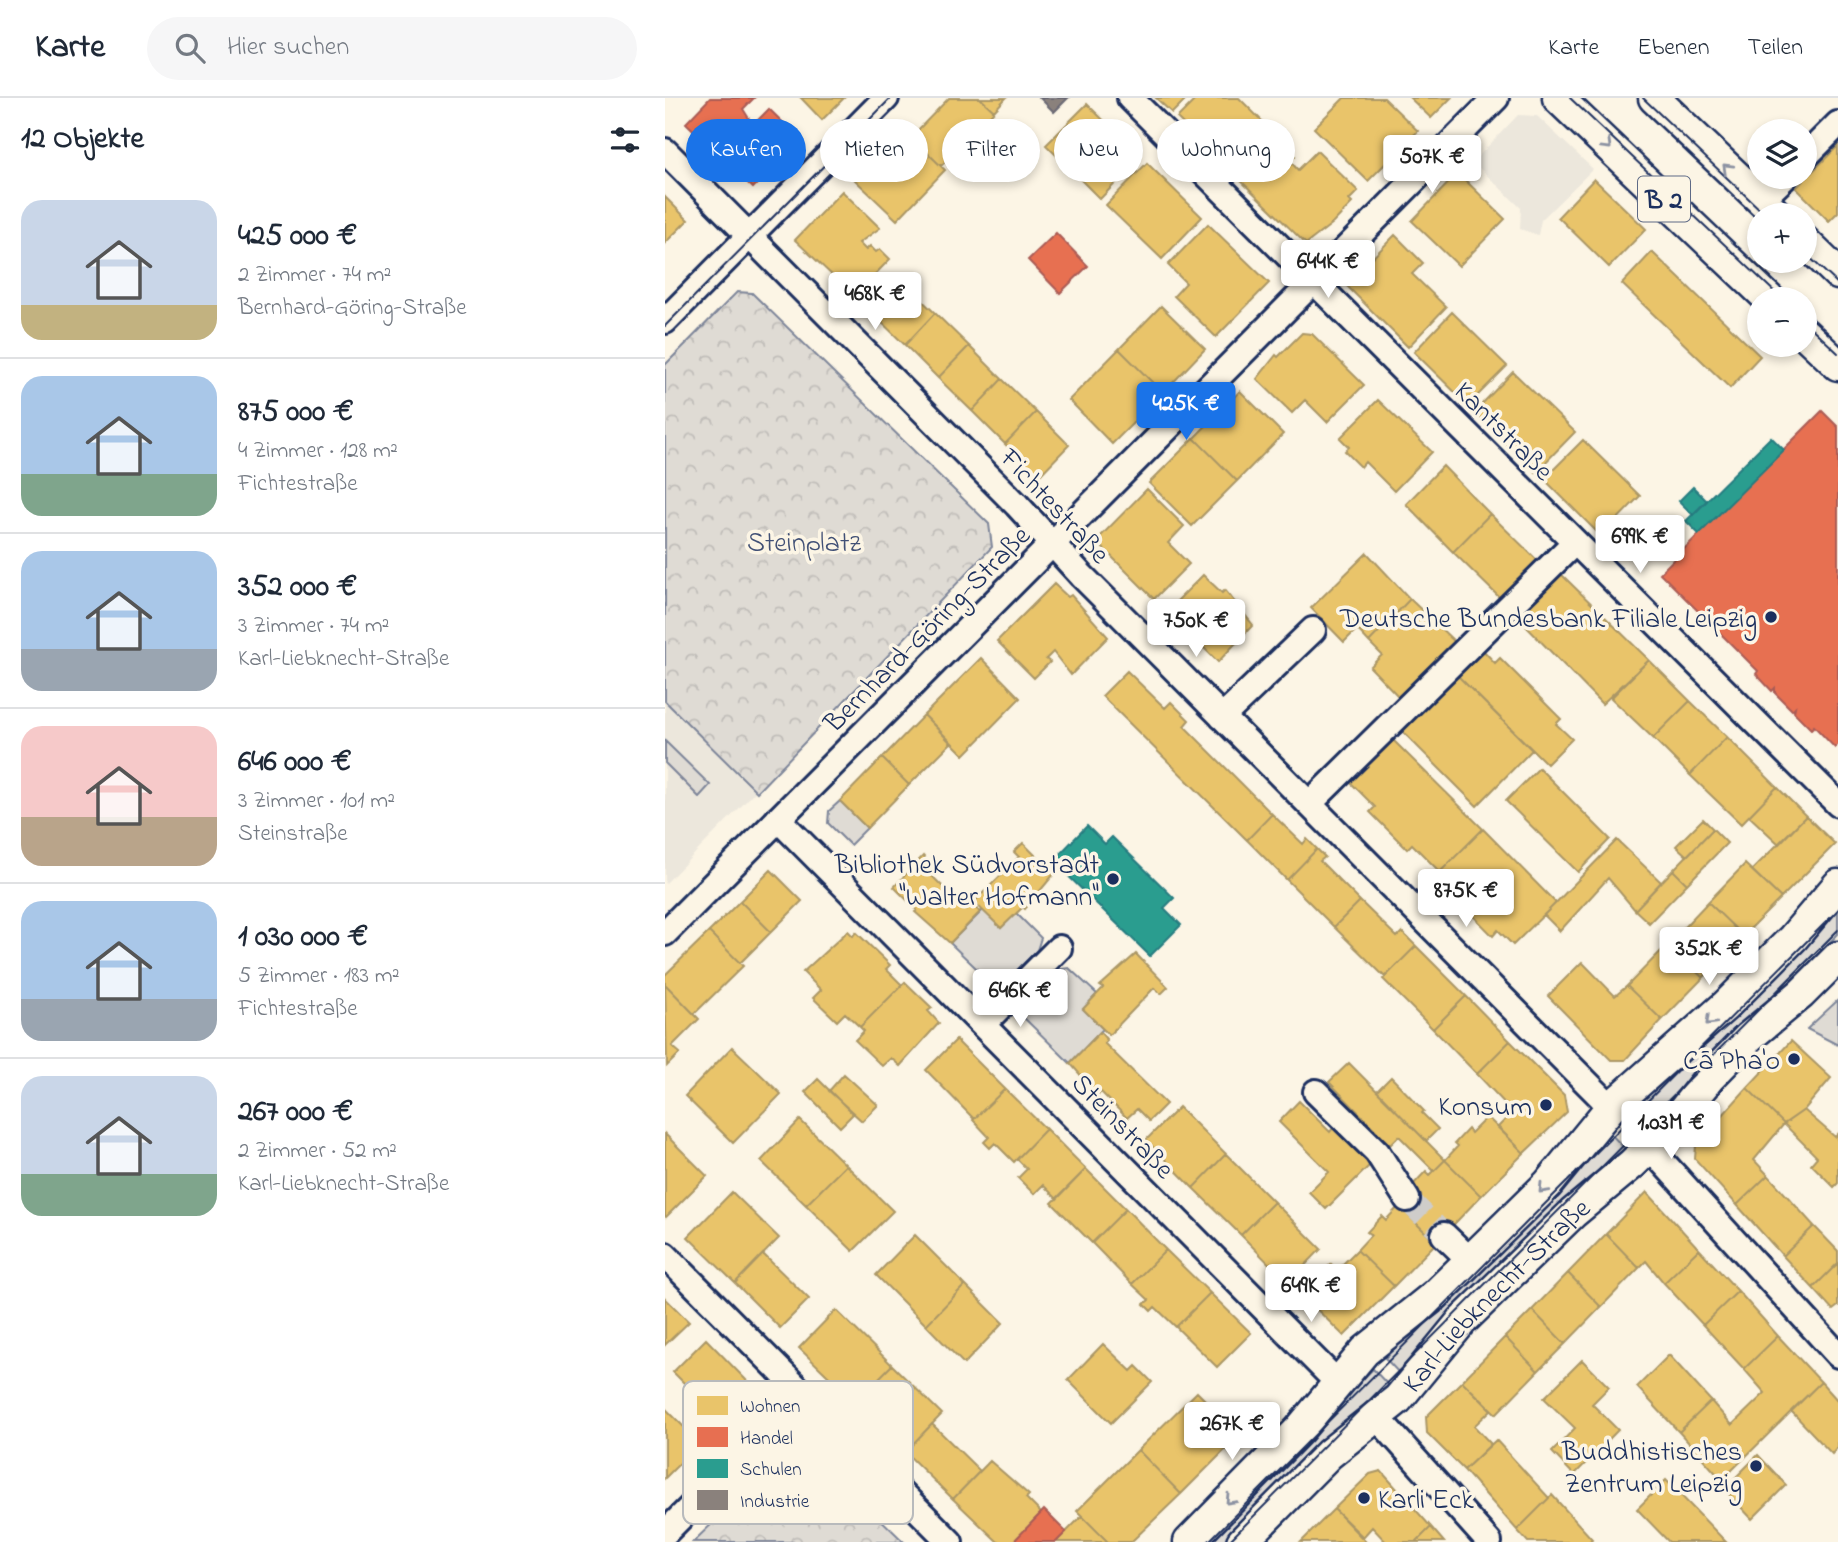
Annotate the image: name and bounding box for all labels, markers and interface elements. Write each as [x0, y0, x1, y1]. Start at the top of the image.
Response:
search box [147, 17, 637, 80]
text: Karte [35, 24, 105, 72]
icon: search [171, 29, 209, 67]
text: Hier suchen [227, 29, 349, 67]
text: Karte [1548, 31, 1599, 66]
text: Ebenen [1637, 31, 1710, 66]
text: Teilen [1748, 31, 1803, 66]
text: 12 Objekte [21, 118, 144, 162]
chip: Kaufen [686, 119, 806, 182]
chip: Mieten [820, 119, 928, 182]
chip: Filter [942, 119, 1040, 182]
chip: Neu [1054, 119, 1143, 182]
chip: Wohnung [1157, 119, 1295, 182]
map controls [1747, 119, 1817, 357]
button: layers [1747, 119, 1817, 189]
icon: filters [606, 121, 644, 159]
pin: 507K € [1375, 136, 1489, 195]
one-way arrow [1599, 137, 1612, 150]
text: 507K € [1399, 141, 1465, 174]
one-way arrow [1723, 164, 1736, 177]
road number: B 2 [1638, 176, 1690, 222]
button: + [1747, 203, 1817, 273]
text: 425 000 € [238, 215, 357, 259]
icon: home [77, 228, 161, 312]
pin: 644K € [1271, 240, 1385, 300]
text: 644K € [1297, 246, 1359, 279]
text: 2 Zimmer · 74 m² [238, 259, 391, 292]
pin: 468K € [818, 272, 932, 332]
text: 468K € [844, 278, 906, 311]
button: − [1747, 287, 1817, 357]
text: Bernhard-Göring-Straße [238, 292, 467, 325]
street label: Kantstraße [1443, 373, 1562, 492]
pin: 425K € [1129, 382, 1243, 442]
text: 425K € [1153, 388, 1220, 421]
text: 875 000 € [238, 391, 354, 435]
icon: home [77, 404, 161, 488]
text: 4 Zimmer · 128 m² [238, 435, 398, 468]
street label: Fichtestraße [988, 439, 1118, 575]
text: Fichtestraße [238, 468, 358, 501]
pin: 699K € [1583, 516, 1697, 575]
street label: Bernhard-Göring-Straße [815, 517, 1042, 744]
text: 699K € [1612, 521, 1668, 554]
park label: Steinplatz [747, 524, 861, 565]
text: 352 000 € [238, 566, 357, 610]
icon: home [77, 579, 161, 663]
pin: 750K € [1139, 600, 1253, 659]
place label: Deutsche Bundesbank Filiale Leipzig [1339, 600, 1757, 641]
text: 750K € [1163, 605, 1229, 638]
marker: Deutsche Bundesbank Filiale Leipzig [1763, 609, 1779, 625]
text: 3 Zimmer · 74 m² [238, 610, 389, 643]
text: Karl-Liebknecht-Straße [238, 643, 449, 676]
text: 646 000 € [238, 741, 352, 785]
icon: home [77, 754, 161, 838]
text: 3 Zimmer · 101 m² [238, 785, 395, 818]
text: Steinstraße [238, 818, 348, 851]
place label: Bibliothek Südvorstadt "Walter Hofmann" [834, 846, 1099, 919]
pin: 875K € [1409, 870, 1523, 929]
marker: Bibliothek Südvorstadt "Walter Hofmann" [1105, 871, 1121, 887]
text: 875K € [1434, 875, 1498, 908]
text: 1 030 000 € [238, 916, 368, 960]
pin: 352K € [1652, 928, 1766, 987]
icon: home [77, 929, 161, 1013]
text: 352K € [1675, 933, 1743, 966]
text: 5 Zimmer · 183 m² [238, 960, 400, 993]
pin: 646K € [963, 970, 1077, 1029]
text: 646K € [989, 975, 1051, 1008]
text: Fichtestraße [238, 993, 358, 1026]
one-way arrow [1706, 1012, 1719, 1025]
place label: Cā Pha'o [1683, 1042, 1780, 1083]
marker: Cā Pha'o [1786, 1051, 1802, 1067]
street label: Steinstraße [1060, 1065, 1183, 1190]
place label: Konsum [1438, 1088, 1532, 1129]
text: 267 000 € [238, 1091, 353, 1135]
marker: Konsum [1538, 1097, 1554, 1113]
pin: 1.03M € [1606, 1102, 1736, 1161]
icon: home [77, 1104, 161, 1188]
text: 1.03M € [1637, 1107, 1705, 1140]
text: 2 Zimmer · 52 m² [238, 1135, 397, 1168]
text: Karl-Liebknecht-Straße [238, 1168, 449, 1201]
one-way arrow [1538, 1181, 1551, 1194]
street label: Karl-Liebknecht-Straße [1394, 1189, 1601, 1403]
pin: 649K € [1254, 1264, 1368, 1324]
text: 649K € [1281, 1270, 1341, 1303]
legend [683, 1381, 913, 1524]
text: Wohnen [740, 1394, 800, 1421]
pin: 267K € [1175, 1402, 1289, 1462]
text: 267K € [1200, 1408, 1264, 1441]
text: Handel [740, 1426, 793, 1453]
place label: Buddhistisches Zentrum Leipzig [1561, 1433, 1742, 1506]
text: Schulen [740, 1457, 802, 1484]
marker: Buddhistisches Zentrum Leipzig [1748, 1458, 1764, 1474]
place label: Karli Eck [1378, 1481, 1475, 1522]
text: Industrie [740, 1489, 810, 1516]
marker: Karli Eck [1356, 1490, 1372, 1506]
one-way arrow [1226, 1492, 1239, 1505]

